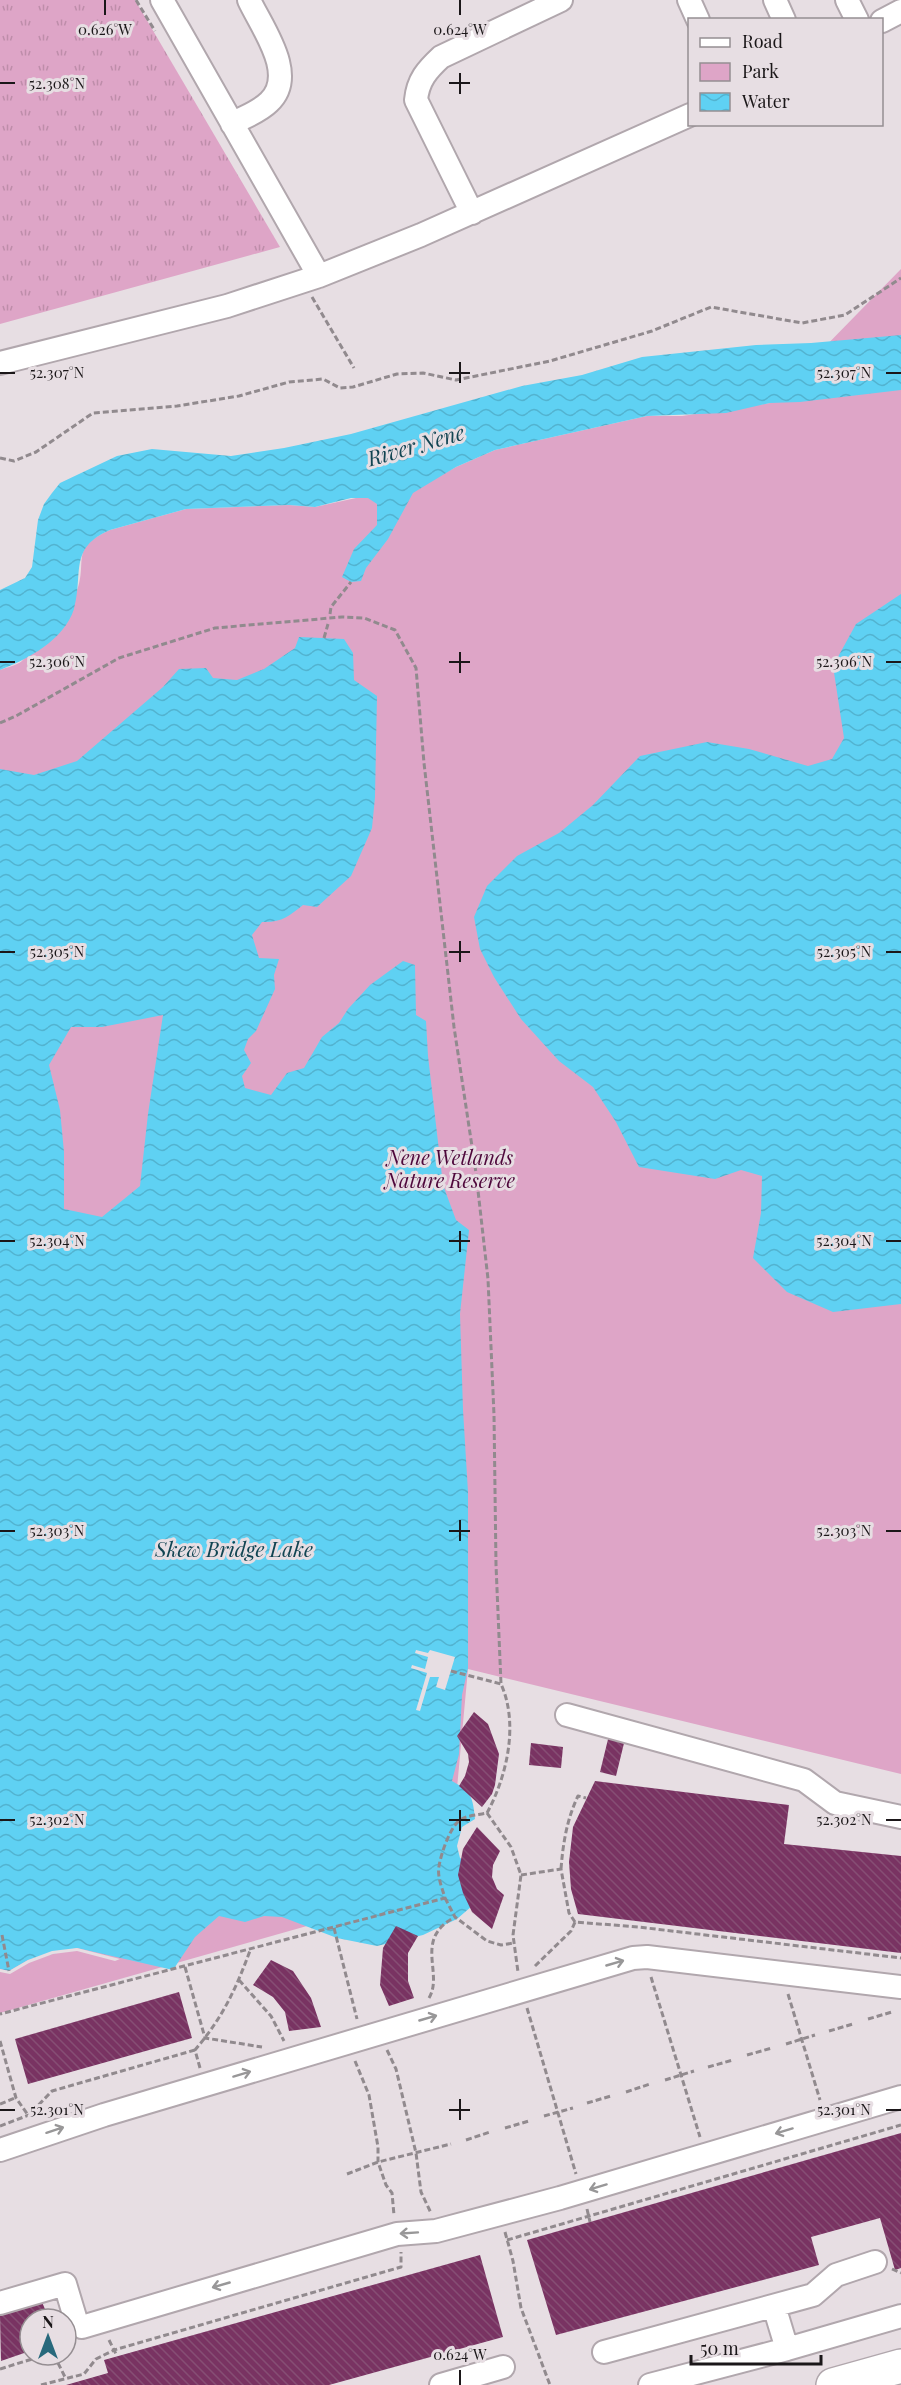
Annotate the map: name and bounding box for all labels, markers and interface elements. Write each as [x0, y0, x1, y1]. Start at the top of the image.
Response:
legend [688, 18, 883, 126]
text: 0.626°W [78, 19, 132, 39]
text: 0.624°W [433, 19, 487, 39]
text: Road [742, 29, 783, 53]
text: Park [742, 59, 779, 83]
text: 52.308°N [29, 73, 86, 93]
text: Water [741, 89, 790, 113]
text: 52.307°N [30, 362, 85, 382]
text: 52.307°N [817, 362, 872, 382]
water label: River Nene [363, 417, 467, 472]
text: 52.306°N [29, 651, 85, 671]
text: 52.306°N [816, 651, 872, 671]
text: 52.305°N [30, 941, 85, 961]
text: 52.305°N [817, 941, 872, 961]
park label: Nene Wetlands Nature Reserve [383, 1143, 516, 1193]
text: 52.304°N [29, 1230, 85, 1250]
text: 52.304°N [816, 1230, 872, 1250]
text: 52.303°N [30, 1520, 85, 1540]
text: 52.303°N [817, 1520, 872, 1540]
water label: Skew Bridge Lake [154, 1534, 313, 1562]
text: 52.302°N [29, 1809, 85, 1829]
text: 52.302°N [816, 1809, 872, 1829]
one-way arrow [605, 1957, 624, 1968]
one-way arrow [418, 2012, 437, 2023]
one-way arrow [232, 2068, 251, 2079]
text: 52.301°N [30, 2099, 84, 2119]
text: 52.301°N [817, 2099, 871, 2119]
one-way arrow [45, 2124, 64, 2135]
one-way arrow [775, 2126, 794, 2137]
one-way arrow [589, 2182, 608, 2193]
one-way arrow [399, 2227, 419, 2238]
one-way arrow [212, 2280, 231, 2291]
north arrow [18, 2307, 78, 2367]
text: N [42, 2311, 54, 2332]
scale bar [691, 2328, 822, 2366]
text: 50 m [700, 2336, 739, 2360]
text: 0.624°W [433, 2344, 487, 2364]

